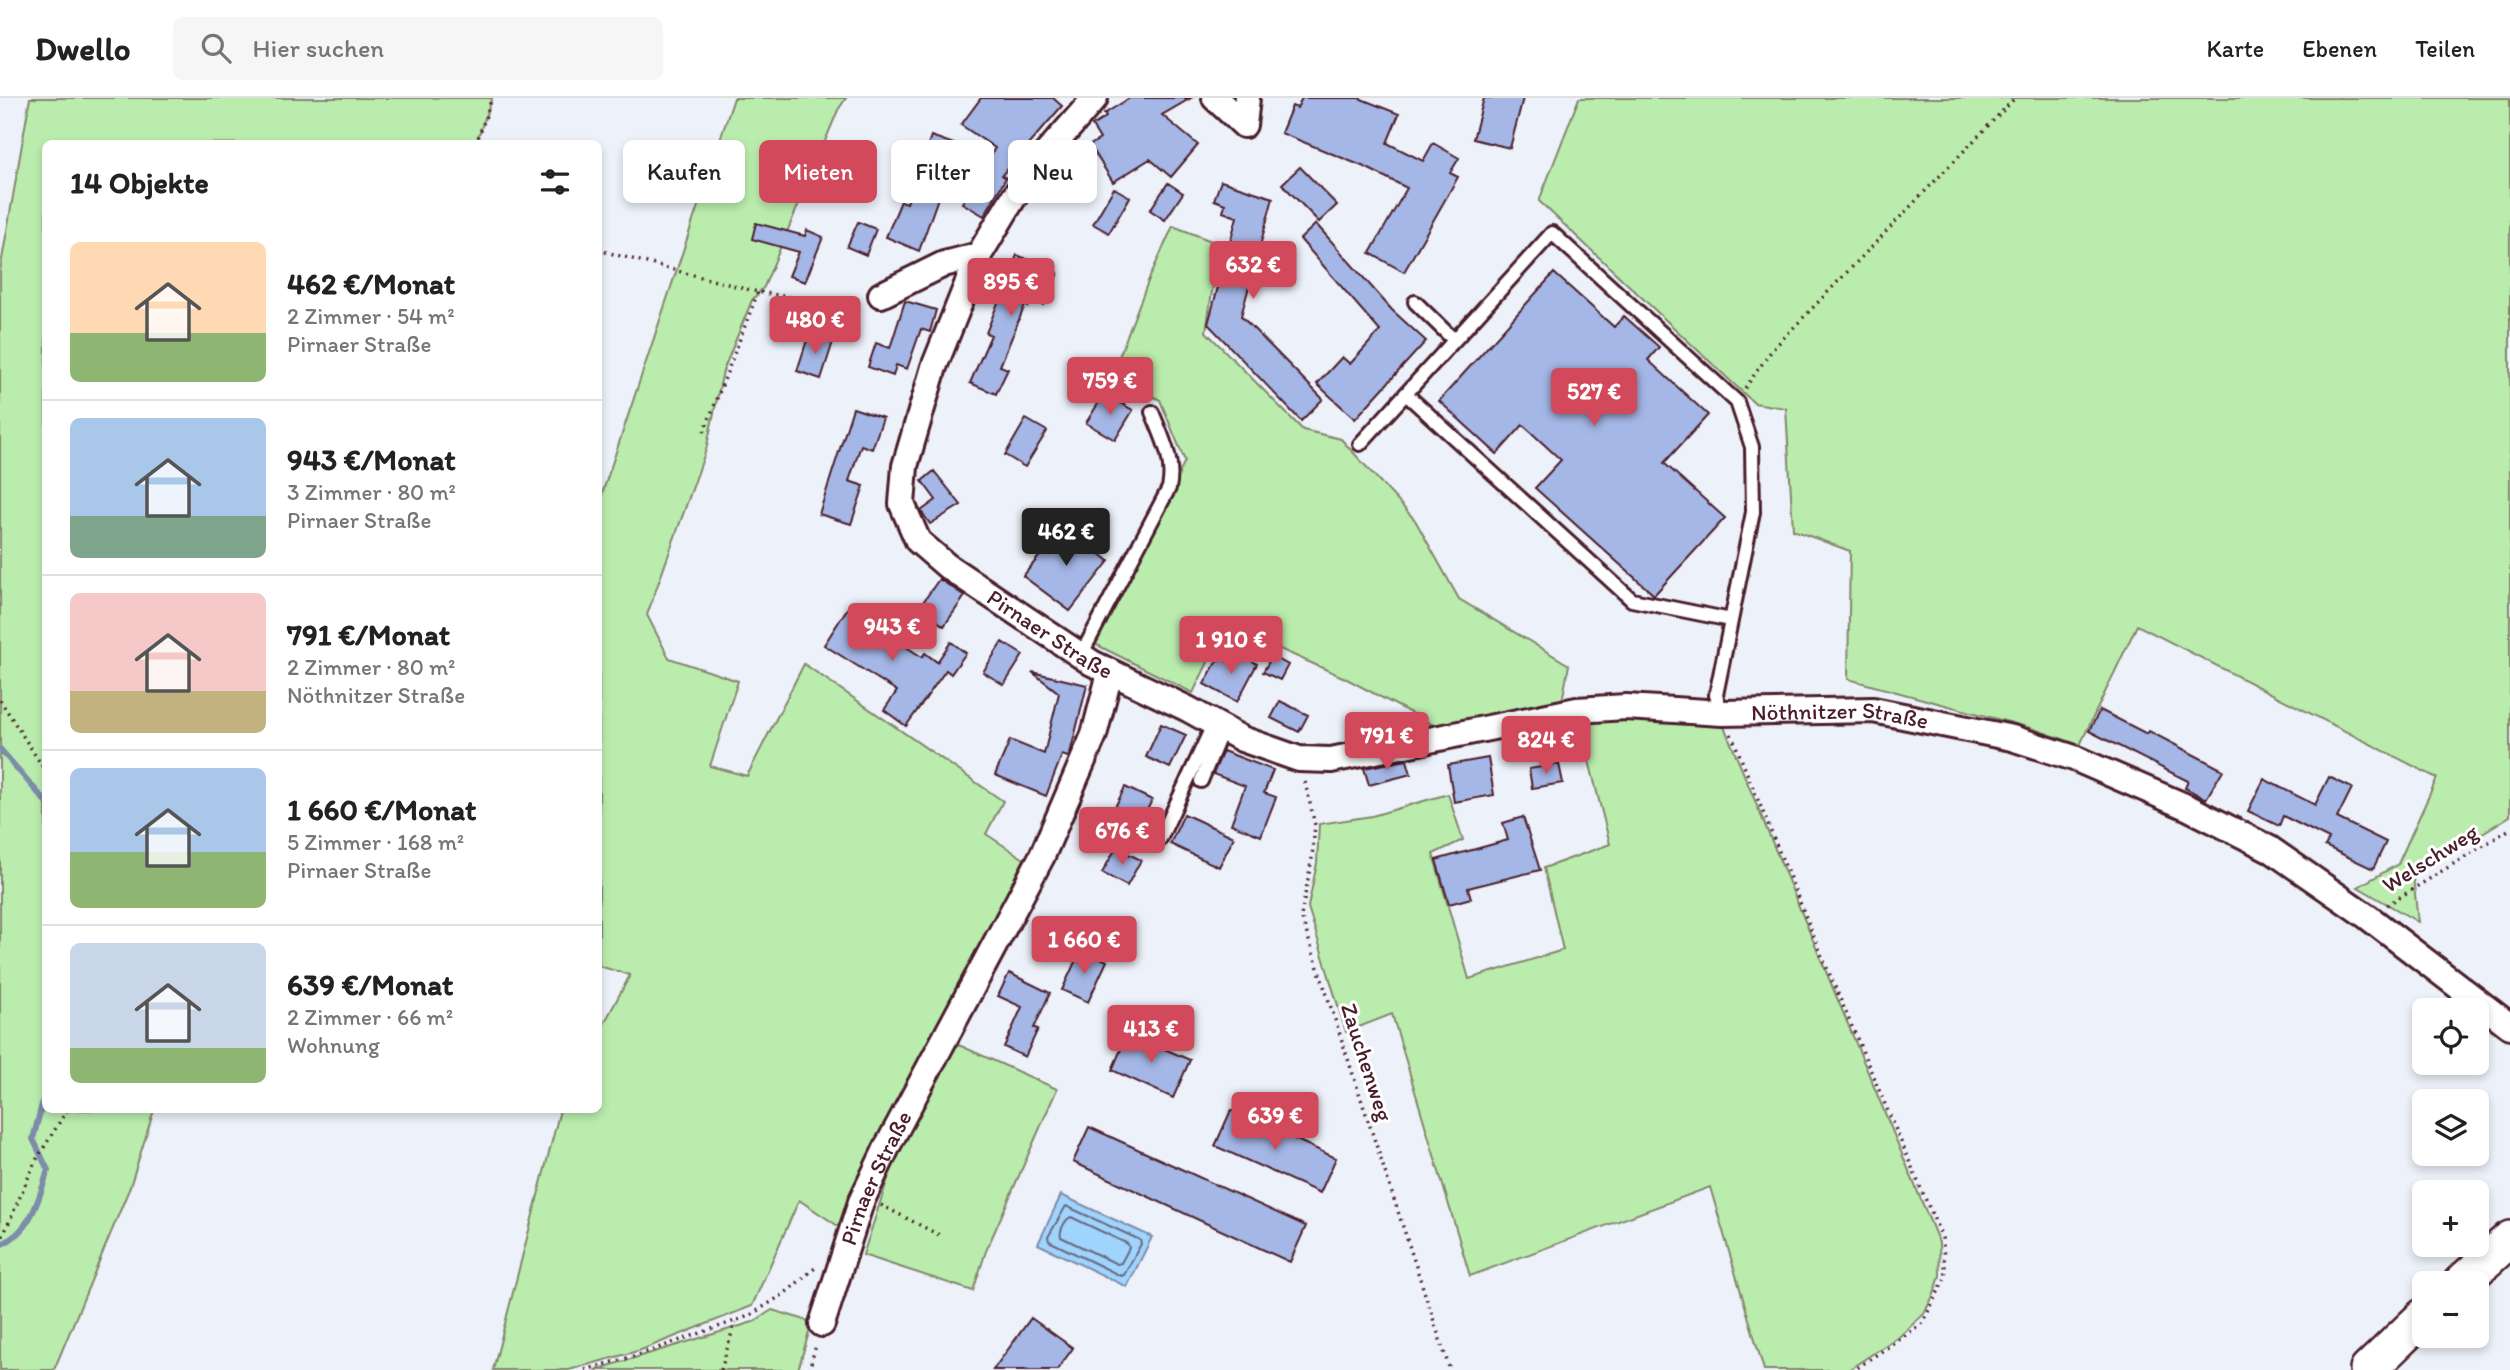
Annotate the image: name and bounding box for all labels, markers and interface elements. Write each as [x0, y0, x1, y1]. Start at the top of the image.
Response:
search box [173, 17, 663, 80]
text: Dwello [35, 29, 131, 68]
icon: search [197, 29, 235, 67]
text: Hier suchen [253, 32, 384, 64]
text: Karte [2206, 34, 2264, 63]
text: Ebenen [2302, 34, 2377, 63]
text: Teilen [2415, 34, 2475, 63]
chip: Kaufen [623, 140, 745, 203]
chip: Mieten [759, 140, 877, 203]
chip: Filter [891, 140, 994, 203]
chip: Neu [1008, 140, 1097, 203]
icon: filters [536, 163, 574, 201]
text: 14 Objekte [70, 164, 209, 201]
pin: 632 € [1204, 242, 1302, 301]
text: 632 € [1225, 250, 1281, 278]
pin: 895 € [962, 258, 1060, 318]
text: 462 €/Monat [287, 265, 455, 302]
text: 895 € [983, 267, 1039, 295]
icon: home [126, 270, 210, 354]
pin: 480 € [766, 296, 864, 356]
text: 2 Zimmer · 54 m² [287, 302, 455, 330]
text: 480 € [786, 305, 844, 333]
text: Pirnaer Straße [287, 330, 431, 358]
pin: 759 € [1061, 358, 1159, 417]
text: 759 € [1083, 366, 1137, 394]
pin: 527 € [1545, 368, 1643, 428]
text: 527 € [1567, 377, 1621, 405]
text: 943 €/Monat [287, 441, 455, 478]
icon: home [126, 446, 210, 530]
text: 3 Zimmer · 80 m² [287, 478, 456, 506]
text: Pirnaer Straße [287, 506, 431, 534]
pin: 462 € [1017, 508, 1115, 568]
text: 462 € [1038, 517, 1094, 545]
street label: Pirnaer Straße [982, 583, 1117, 685]
pin: 943 € [843, 603, 941, 663]
text: 943 € [864, 612, 920, 640]
text: 791 €/Monat [287, 616, 450, 653]
pin: 1 910 € [1166, 616, 1296, 676]
icon: home [126, 621, 210, 705]
text: 1 910 € [1195, 625, 1267, 653]
text: 2 Zimmer · 80 m² [287, 653, 456, 681]
text: Nöthnitzer Straße [287, 681, 465, 709]
street label: Nöthnitzer Straße [1751, 696, 1931, 735]
pin: 791 € [1338, 712, 1436, 772]
pin: 824 € [1497, 716, 1595, 776]
text: 791 € [1361, 721, 1413, 749]
text: 824 € [1518, 725, 1574, 753]
text: 1 660 €/Monat [287, 791, 476, 828]
icon: home [126, 796, 210, 880]
pin: 676 € [1073, 808, 1171, 867]
text: 676 € [1095, 816, 1149, 844]
street label: Welschweg [2377, 817, 2483, 899]
text: 5 Zimmer · 168 m² [287, 828, 464, 856]
text: Pirnaer Straße [287, 856, 431, 884]
pin: 1 660 € [1019, 916, 1149, 976]
text: 1 660 € [1048, 925, 1120, 953]
text: 639 €/Monat [287, 966, 453, 1003]
icon: home [126, 971, 210, 1055]
map controls [2412, 998, 2489, 1348]
button: locate [2412, 998, 2489, 1075]
street label: Zauchenweg [1335, 999, 1399, 1125]
text: 2 Zimmer · 66 m² [287, 1003, 453, 1031]
pin: 413 € [1102, 1006, 1200, 1065]
text: 413 € [1123, 1014, 1179, 1042]
text: Wohnung [287, 1031, 380, 1059]
button: layers [2412, 1089, 2489, 1166]
pin: 639 € [1226, 1093, 1324, 1152]
text: 639 € [1247, 1101, 1303, 1129]
street label: Pirnaer Straße [834, 1106, 918, 1248]
button: + [2412, 1180, 2489, 1257]
button: − [2412, 1271, 2489, 1348]

